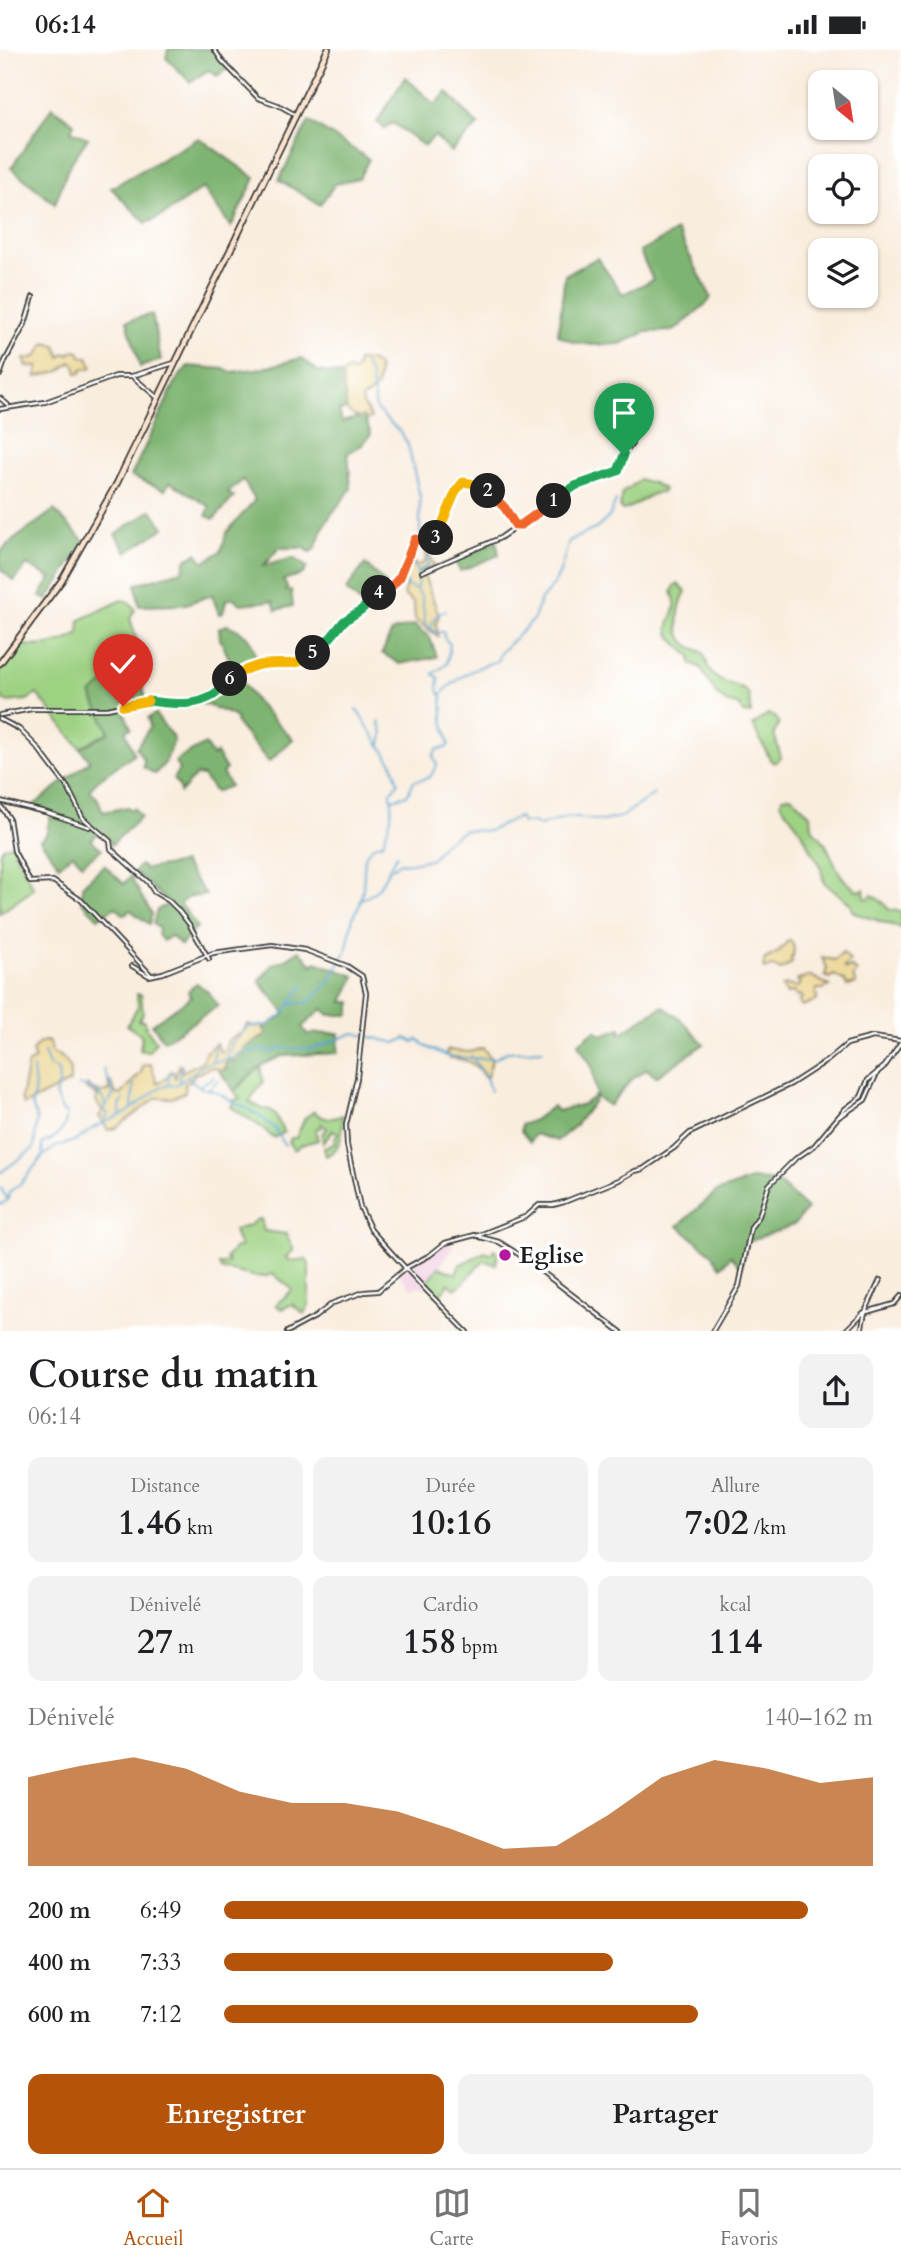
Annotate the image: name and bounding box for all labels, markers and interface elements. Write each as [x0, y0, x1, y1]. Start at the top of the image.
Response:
text: 06:14 [35, 7, 96, 42]
north arrow [808, 70, 878, 140]
map controls [808, 70, 878, 308]
button: locate [808, 154, 878, 224]
button: layers [808, 238, 878, 308]
pin [594, 383, 654, 455]
icon: arrive [605, 394, 643, 432]
pin: 2 [470, 473, 505, 509]
text: 2 [483, 477, 492, 503]
pin: 1 [536, 483, 572, 519]
text: 1 [549, 487, 558, 513]
pin: 3 [418, 521, 453, 555]
text: 3 [431, 524, 440, 550]
pin: 4 [362, 575, 396, 611]
text: 4 [374, 579, 383, 605]
pin [93, 634, 153, 706]
pin: 5 [296, 635, 330, 671]
text: 5 [308, 639, 317, 665]
icon: check [104, 645, 142, 683]
pin: 6 [212, 661, 247, 697]
text: 6 [225, 665, 234, 691]
place label: Eglise [519, 1239, 584, 1272]
marker: Eglise [497, 1247, 513, 1263]
text: Course du matin [28, 1349, 318, 1401]
button: share [799, 1354, 873, 1428]
text: 06:14 [28, 1401, 81, 1432]
text: Distance [131, 1473, 200, 1499]
text: Durée [425, 1473, 476, 1499]
text: Allure [711, 1473, 760, 1499]
text: 1.46 [118, 1499, 182, 1547]
text: 10:16 [410, 1499, 491, 1547]
text: 7:02 [685, 1499, 749, 1547]
text: km [182, 1515, 213, 1541]
text: /km [749, 1515, 786, 1541]
text: Dénivelé [130, 1592, 201, 1618]
text: Cardio [423, 1592, 478, 1618]
text: kcal [720, 1592, 751, 1618]
text: 27 [137, 1618, 173, 1666]
text: 158 [403, 1618, 457, 1666]
text: 114 [709, 1618, 762, 1666]
text: m [173, 1634, 194, 1660]
text: bpm [457, 1634, 498, 1660]
text: Dénivelé [28, 1702, 115, 1733]
text: 140–162 m [764, 1702, 873, 1733]
text: 200 m [28, 1895, 91, 1926]
text: 6:49 [140, 1895, 181, 1926]
text: 400 m [28, 1947, 91, 1978]
text: 7:33 [140, 1947, 181, 1978]
text: 600 m [28, 1999, 91, 2030]
text: 7:12 [140, 1999, 181, 2030]
button: Enregistrer [28, 2074, 444, 2154]
button: Partager [458, 2074, 873, 2154]
tab: Accueil [123, 2184, 183, 2252]
tab: Carte [430, 2184, 474, 2252]
tab: Favoris [720, 2184, 778, 2252]

